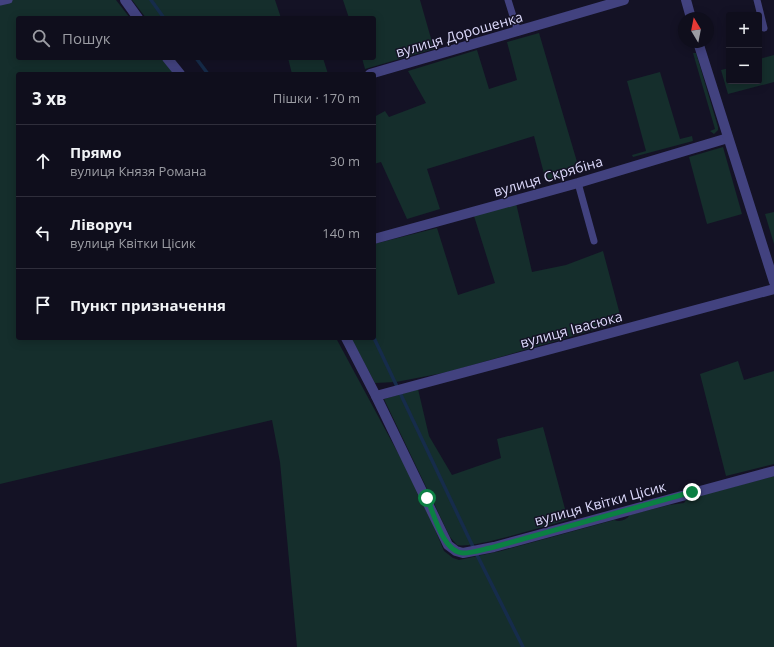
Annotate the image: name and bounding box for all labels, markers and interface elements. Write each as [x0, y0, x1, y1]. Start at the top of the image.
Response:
street label: вулиця Дорошенка [393, 7, 525, 61]
north arrow [678, 12, 714, 48]
map controls [726, 12, 762, 84]
button: + [726, 12, 762, 48]
search box [16, 16, 376, 60]
icon: search [30, 27, 52, 49]
text: Пошук [62, 28, 111, 48]
button: − [726, 48, 762, 84]
text: 3 хв [32, 87, 67, 110]
text: Пішки · 170 m [273, 89, 360, 107]
text: Прямо [70, 142, 122, 162]
icon: ahead [32, 150, 54, 172]
street label: вулиця Скрябіна [491, 151, 605, 201]
text: 30 m [330, 152, 360, 170]
text: вулиця Князя Романа [70, 162, 206, 180]
text: Ліворуч [70, 214, 132, 234]
icon: left [32, 222, 54, 244]
text: 140 m [322, 224, 360, 242]
text: вулиця Квітки Цісик [70, 234, 196, 252]
icon: arrive [32, 294, 54, 316]
text: Пункт призначення [70, 295, 226, 315]
street label: вулиця Івасюка [518, 306, 624, 352]
street label: вулиця Квітки Цісик [532, 476, 669, 530]
route end [683, 483, 701, 501]
route start [418, 489, 436, 507]

